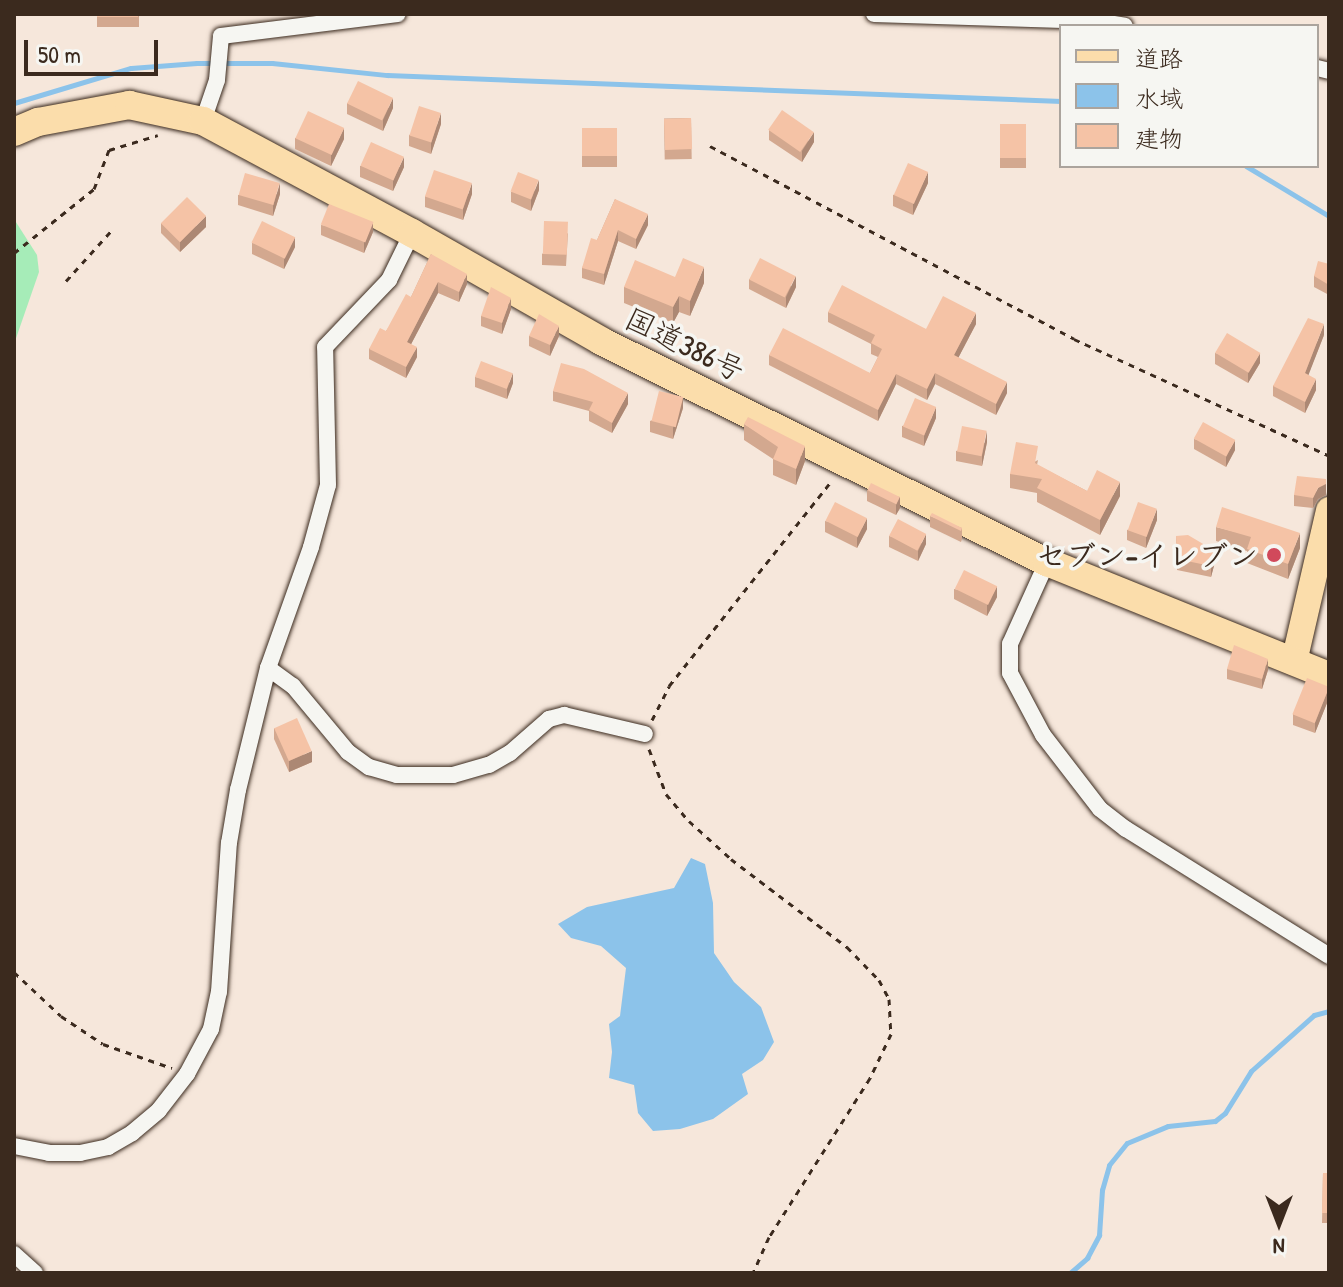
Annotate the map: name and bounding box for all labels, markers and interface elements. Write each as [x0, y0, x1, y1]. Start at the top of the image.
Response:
scale bar [28, 24, 162, 74]
legend [1059, 24, 1319, 168]
text: 50 m [38, 38, 81, 70]
text: 道路 [1135, 42, 1183, 74]
text: 水域 [1135, 82, 1183, 114]
text: 建物 [1135, 122, 1183, 154]
street label: 国道386号 [619, 300, 751, 388]
place label: セブン-イレブン [1036, 537, 1258, 573]
marker: セブン-イレブン [1265, 546, 1283, 564]
north arrow [1239, 1183, 1319, 1263]
text: N [1273, 1232, 1285, 1262]

